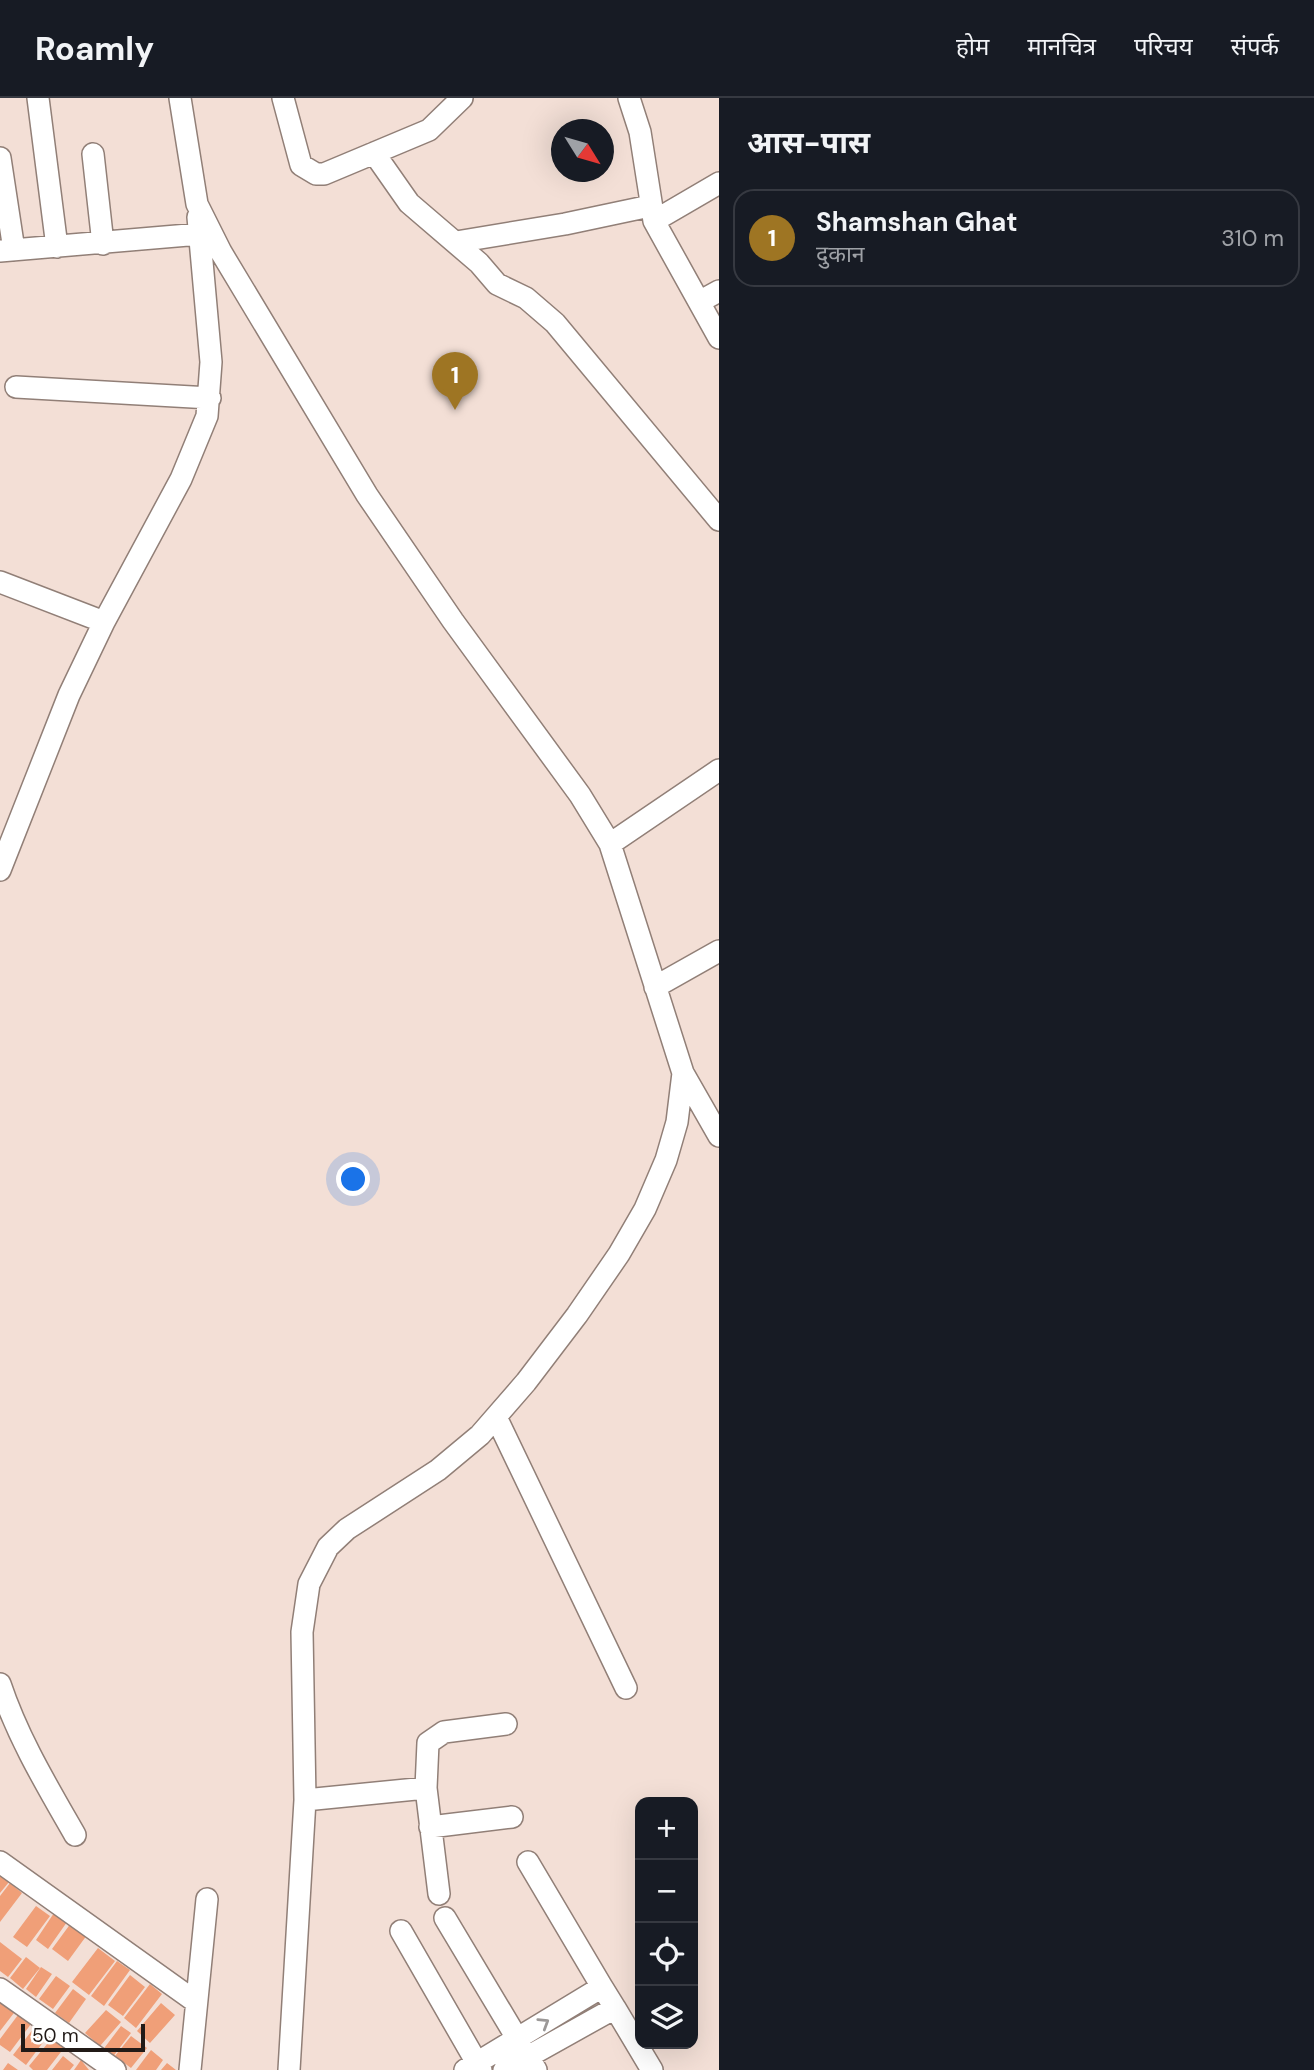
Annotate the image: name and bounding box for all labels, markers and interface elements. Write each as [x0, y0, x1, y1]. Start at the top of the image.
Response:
text: Roamly [35, 27, 154, 70]
text: होम [956, 31, 989, 62]
text: मानचित्र [1027, 31, 1096, 62]
text: परिचय [1134, 31, 1193, 62]
text: संपर्क [1231, 31, 1279, 62]
north arrow [551, 119, 614, 182]
text: आस-पास [747, 123, 870, 162]
text: Shamshan Ghat [816, 205, 1017, 239]
text: 1 [768, 223, 776, 253]
text: 310 m [1221, 223, 1284, 253]
text: दुकान [816, 239, 865, 269]
pin: 1 [432, 352, 478, 410]
your location [336, 1162, 370, 1196]
map controls [635, 1797, 698, 2049]
button: + [635, 1797, 698, 1860]
button: − [635, 1860, 698, 1923]
button: locate [635, 1923, 698, 1986]
button: layers [635, 1986, 698, 2049]
one-way arrow [537, 2018, 550, 2031]
scale bar [21, 2021, 145, 2053]
text: 50 m [32, 2023, 79, 2048]

